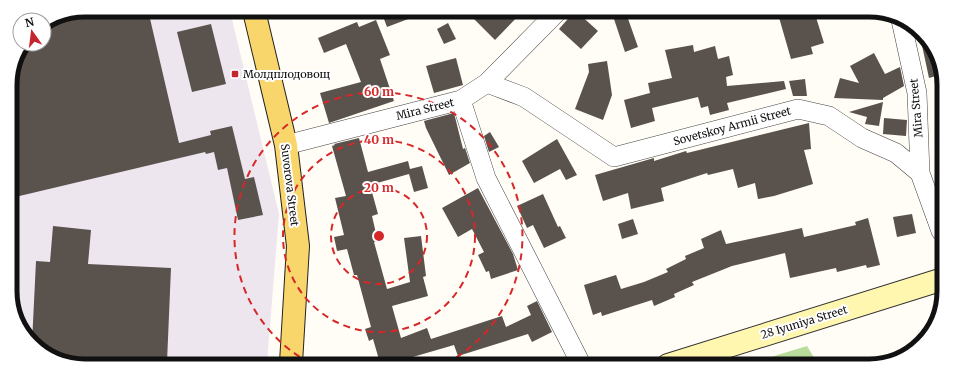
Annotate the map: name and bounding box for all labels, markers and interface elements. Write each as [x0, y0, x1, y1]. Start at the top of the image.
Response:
north arrow [12, 12, 52, 52]
text: N [24, 14, 36, 30]
place label: Молдплодовощ [243, 67, 331, 81]
marker: Молдплодовощ [230, 69, 240, 79]
street label: Mira Street [906, 77, 926, 138]
text: 60 m [364, 84, 394, 99]
street label: Mira Street [395, 95, 456, 123]
street label: Sovetskoy Armii Street [672, 103, 793, 148]
text: 40 m [364, 132, 394, 147]
street label: Suvorova Street [278, 143, 302, 228]
text: 20 m [364, 180, 394, 195]
centre of rings [372, 229, 386, 243]
street label: 28 Iyuniya Street [759, 302, 850, 342]

